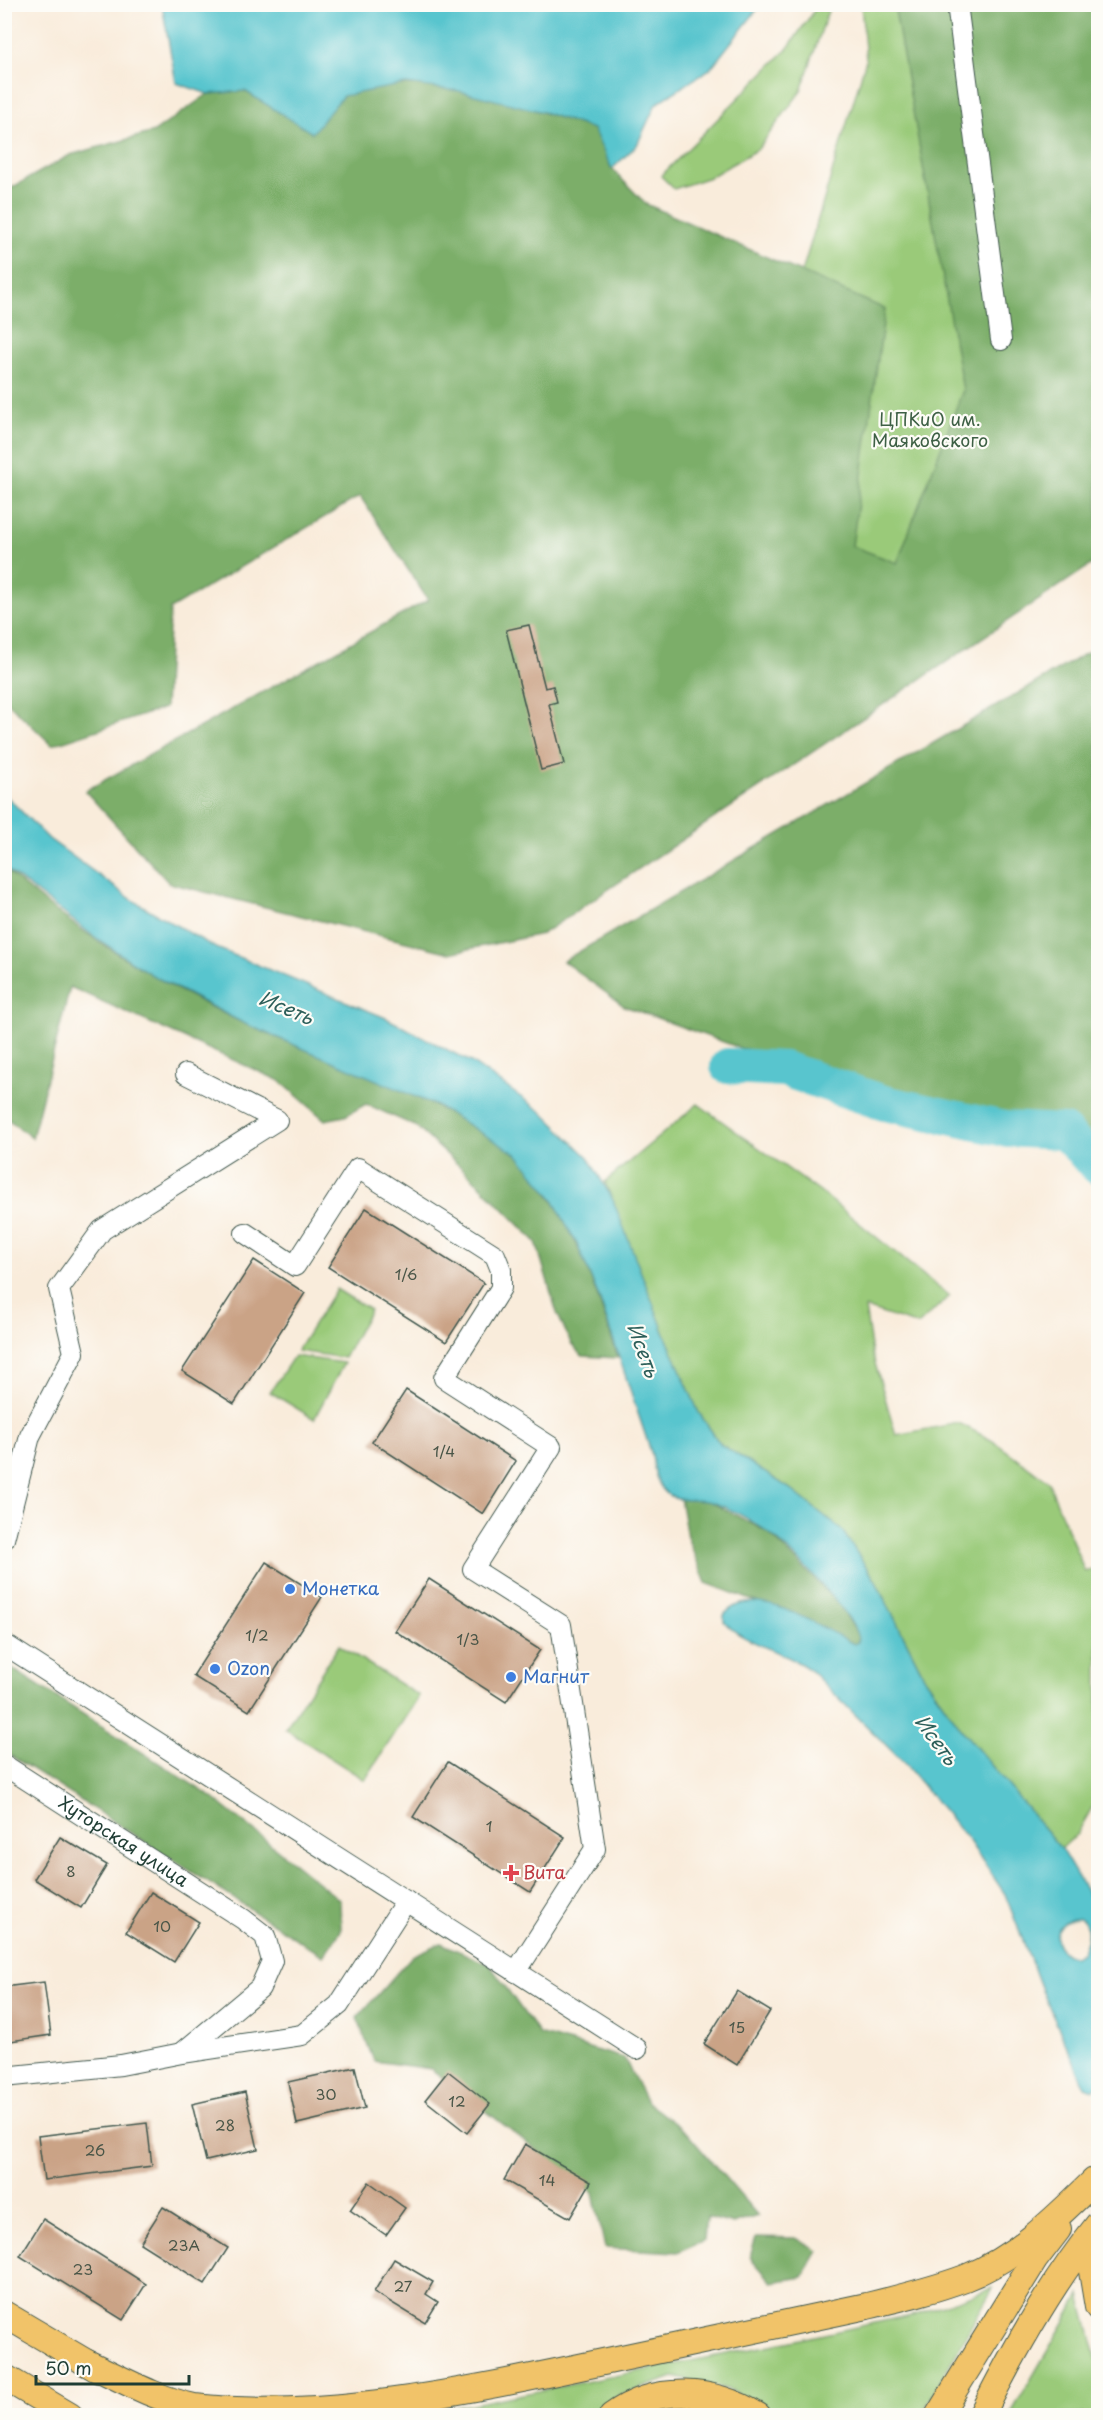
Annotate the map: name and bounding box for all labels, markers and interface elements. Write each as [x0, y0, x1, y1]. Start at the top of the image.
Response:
park label: ЦПКиО им. Маяковского [872, 405, 988, 453]
water label: Исеть [255, 982, 319, 1032]
house number: 1/6 [395, 1262, 417, 1285]
water label: Исеть [620, 1318, 668, 1382]
house number: 1/4 [433, 1439, 455, 1462]
place label: Монетка [302, 1574, 380, 1601]
marker: Монетка [283, 1582, 297, 1596]
house number: 1/2 [245, 1623, 269, 1646]
house number: 1/3 [457, 1627, 479, 1650]
place label: Ozon [227, 1654, 270, 1681]
marker: Ozon [208, 1662, 222, 1676]
place label: Магнит [523, 1662, 590, 1689]
marker: Магнит [504, 1670, 518, 1684]
water label: Исеть [908, 1708, 966, 1772]
street label: Хуторская улица [54, 1789, 195, 1893]
house number: 1 [486, 1814, 492, 1837]
place label: Вита [523, 1858, 566, 1885]
house number: 8 [66, 1859, 76, 1882]
marker: Вита [504, 1866, 518, 1880]
house number: 10 [153, 1914, 171, 1937]
house number: 15 [729, 2015, 745, 2038]
house number: 30 [316, 2082, 336, 2105]
house number: 12 [448, 2089, 466, 2112]
house number: 28 [215, 2113, 235, 2136]
house number: 26 [85, 2138, 105, 2161]
house number: 14 [539, 2168, 555, 2191]
house number: 23А [168, 2233, 200, 2256]
house number: 23 [73, 2257, 93, 2280]
house number: 27 [394, 2274, 413, 2297]
scale bar [36, 2348, 189, 2386]
text: 50 m [45, 2354, 92, 2381]

